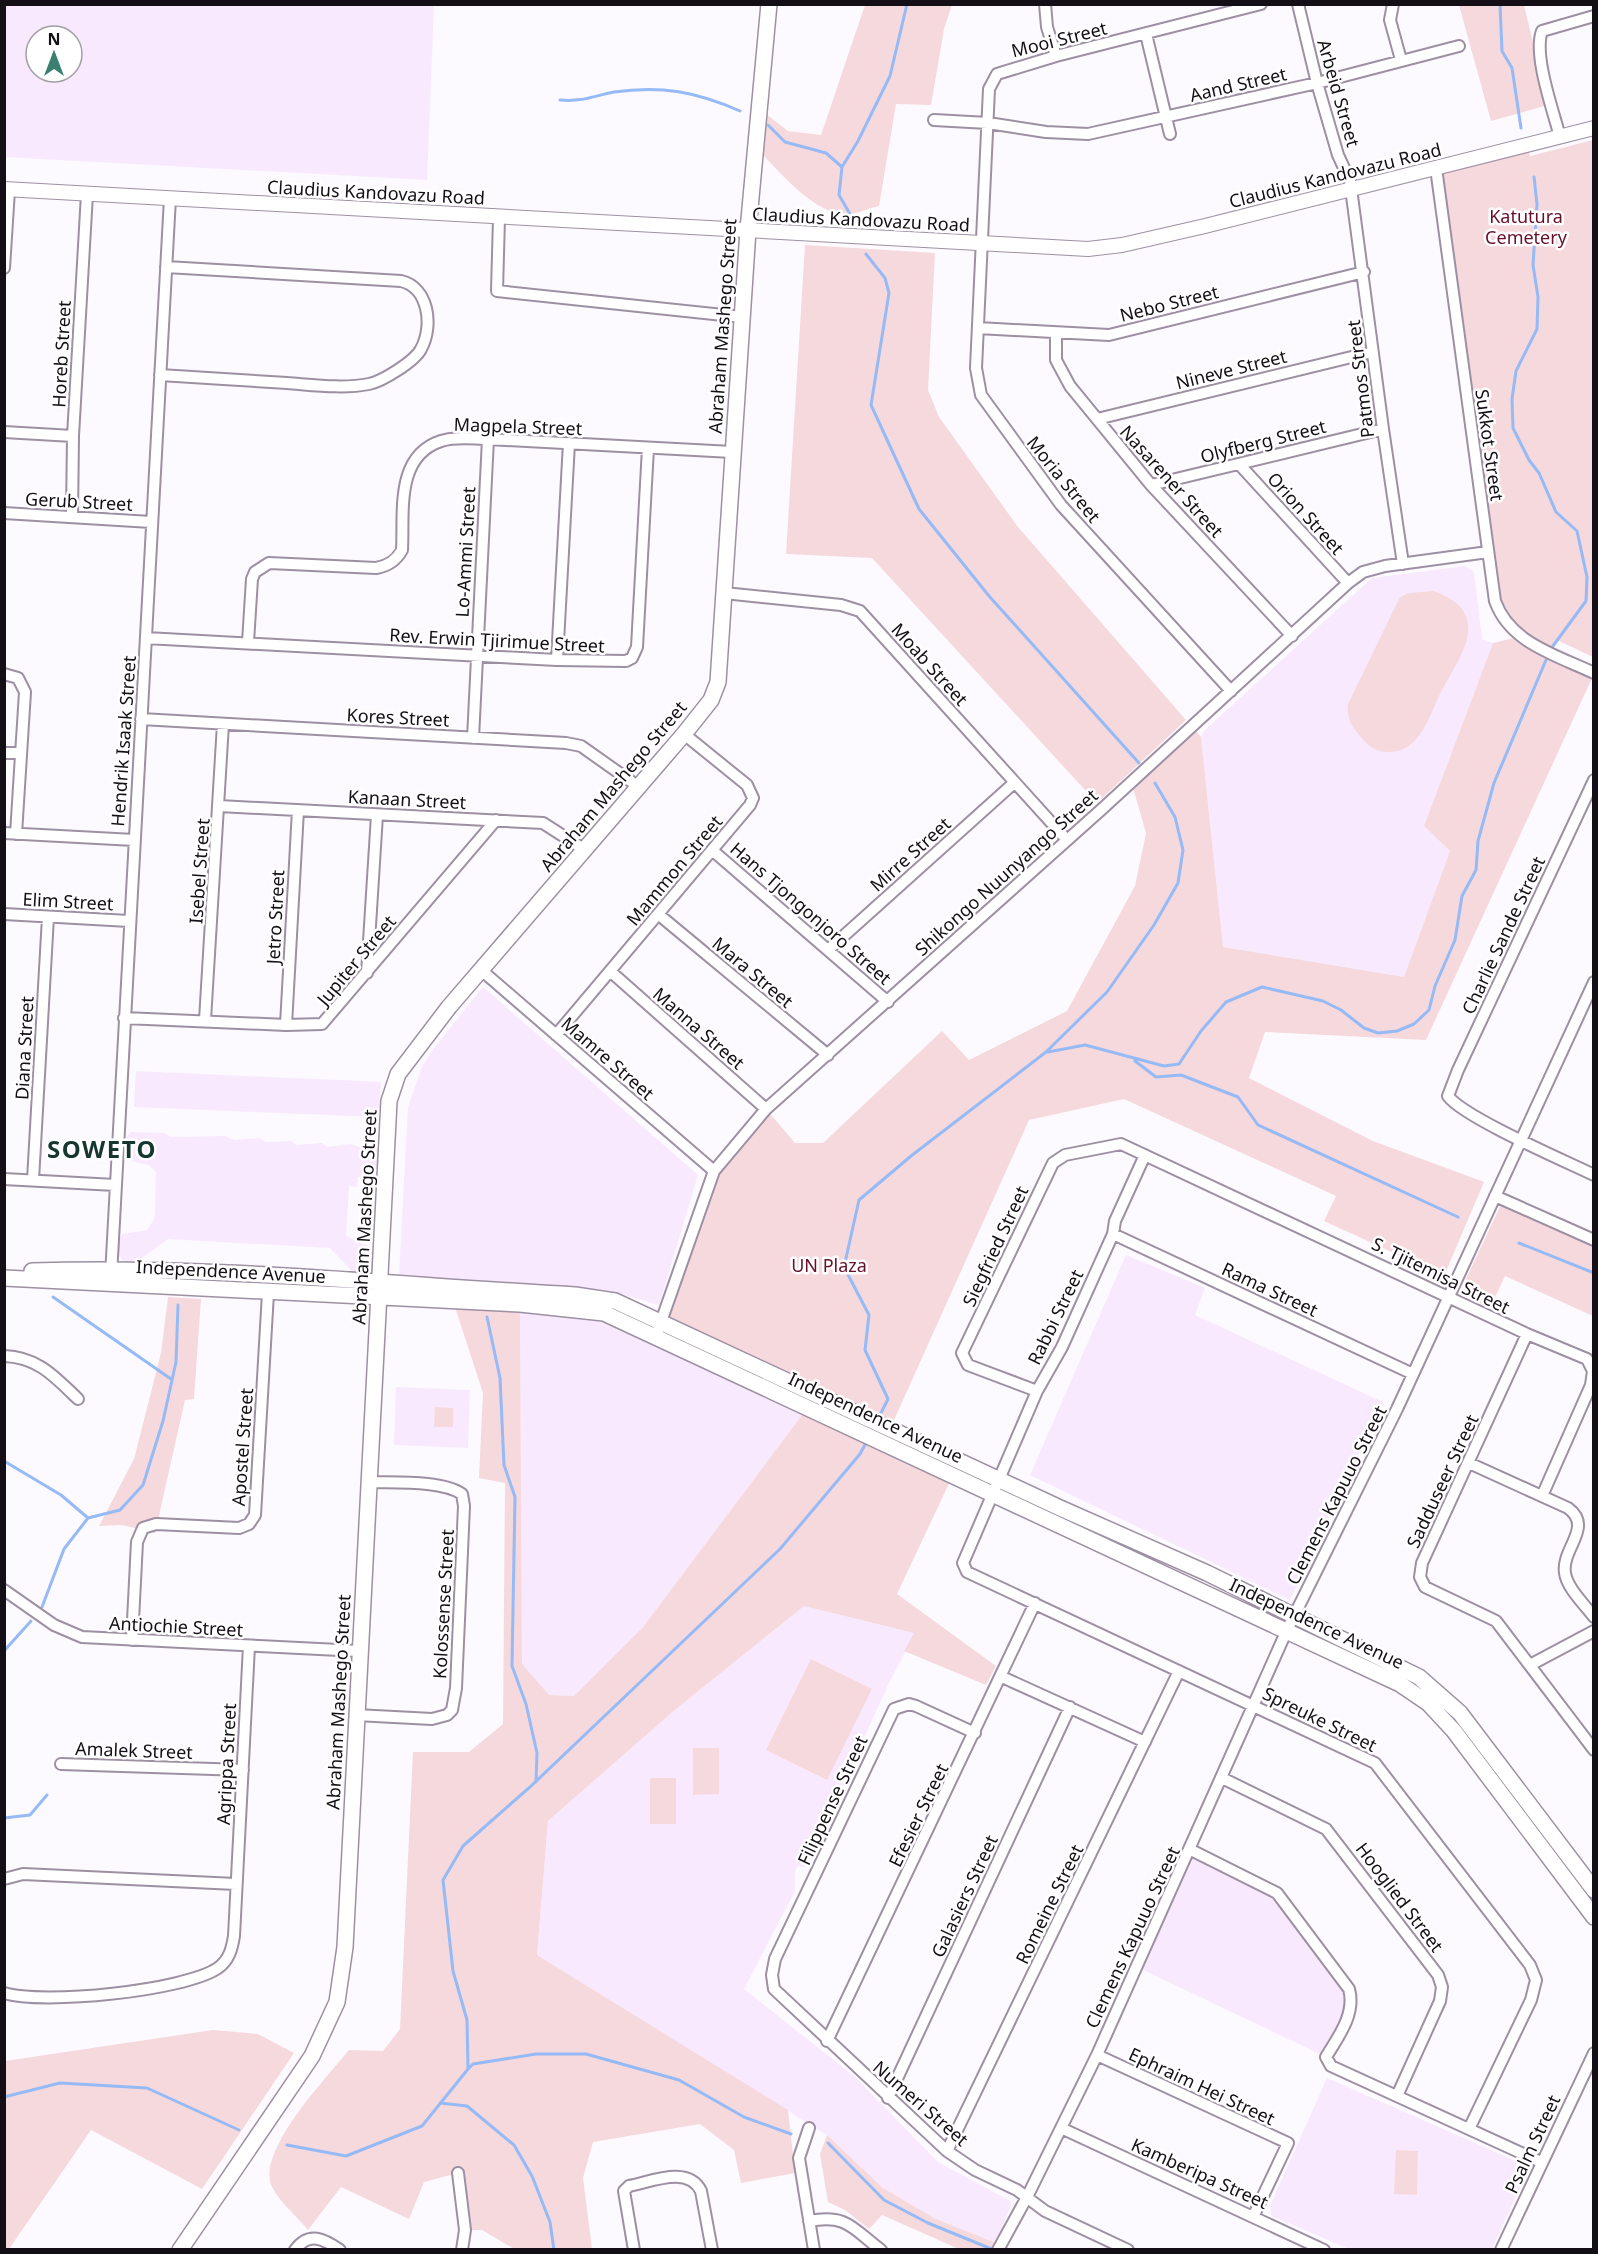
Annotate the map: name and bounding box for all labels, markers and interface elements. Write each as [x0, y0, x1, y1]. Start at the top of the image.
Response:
street label: Mooi Street [1009, 15, 1110, 62]
north arrow [24, 24, 84, 84]
text: N [47, 28, 61, 50]
street label: Arbeid Street [1312, 36, 1366, 150]
street label: Aand Street [1187, 61, 1289, 107]
street label: Claudius Kandovazu Road [1226, 137, 1444, 213]
street label: Claudius Kandovazu Road [266, 174, 486, 210]
street label: Claudius Kandovazu Road [751, 201, 971, 237]
park label: Katutura Cemetery [1485, 204, 1568, 249]
street label: Abraham Mashego Street [703, 217, 742, 434]
street label: Nebo Street [1117, 279, 1221, 327]
street label: Horeb Street [46, 299, 76, 408]
street label: Patmos Street [1341, 318, 1379, 439]
street label: Nineve Street [1173, 344, 1289, 394]
street label: Sukkot Street [1470, 388, 1510, 503]
street label: Magpela Street [453, 412, 583, 440]
street label: Olyfberg Street [1198, 414, 1329, 468]
street label: Nasarener Street [1115, 420, 1229, 543]
street label: Moria Street [1022, 431, 1106, 527]
street label: Orion Street [1263, 467, 1350, 560]
street label: Gerub Street [25, 486, 134, 516]
street label: Lo-Ammi Street [450, 486, 480, 618]
street label: Moab Street [887, 618, 974, 711]
street label: Rev. Erwin Tjirimue Street [389, 622, 606, 658]
street label: Hendrik Isaak Street [105, 654, 141, 827]
street label: Abraham Mashego Street [534, 695, 692, 876]
street label: Kores Street [346, 702, 450, 732]
street label: Shikongo Nuunyango Street [909, 783, 1103, 961]
street label: Kanaan Street [347, 784, 467, 814]
street label: Mammon Street [621, 809, 728, 930]
street label: Mirre Street [865, 811, 956, 897]
street label: Isebel Street [183, 817, 215, 925]
street label: Hans Tjongonjoro Street [725, 836, 897, 990]
street label: Charlie Sande Street [1456, 852, 1550, 1018]
street label: Jetro Street [260, 869, 289, 967]
street label: Elim Street [22, 887, 115, 915]
street label: Jupiter Street [310, 909, 401, 1012]
street label: Mara Street [708, 931, 799, 1013]
street label: Manna Street [648, 982, 750, 1075]
street label: Diana Street [9, 995, 39, 1101]
street label: Mamre Street [557, 1011, 660, 1105]
street label: Abraham Mashego Street [346, 1108, 382, 1325]
district label: SOWETO [47, 1132, 157, 1165]
street label: Siegfried Street [957, 1181, 1034, 1310]
street label: S. Tjitemisa Street [1368, 1231, 1514, 1319]
park label: UN Plaza [791, 1253, 867, 1277]
street label: Independence Avenue [136, 1254, 326, 1288]
street label: Rama Street [1218, 1256, 1322, 1322]
street label: Rabbi Street [1022, 1265, 1089, 1369]
street label: Independence Avenue [785, 1366, 967, 1468]
street label: Apostel Street [226, 1387, 258, 1507]
street label: Clemens Kapuuo Street [1280, 1401, 1392, 1589]
street label: Sadduseer Street [1401, 1410, 1484, 1552]
street label: Kolossense Street [427, 1528, 459, 1679]
street label: Independence Avenue [1226, 1572, 1408, 1674]
street label: Abraham Mashego Street [320, 1593, 356, 1810]
street label: Antiochie Street [108, 1611, 244, 1642]
street label: Spreuke Street [1259, 1681, 1381, 1757]
street label: Agrippa Street [211, 1702, 241, 1825]
street label: Filippense Street [791, 1731, 873, 1869]
street label: Amalek Street [75, 1736, 194, 1764]
street label: Efesier Street [883, 1759, 954, 1871]
street label: Galasiers Street [925, 1831, 1003, 1961]
street label: Hooglied Street [1351, 1837, 1449, 1957]
street label: Romeine Street [1010, 1840, 1088, 1968]
street label: Clemens Kapuuo Street [1079, 1842, 1185, 2032]
street label: Ephraim Hei Street [1125, 2042, 1279, 2131]
street label: Numeri Street [868, 2055, 974, 2151]
street label: Psalm Street [1499, 2090, 1565, 2197]
street label: Kamberipa Street [1128, 2132, 1273, 2214]

